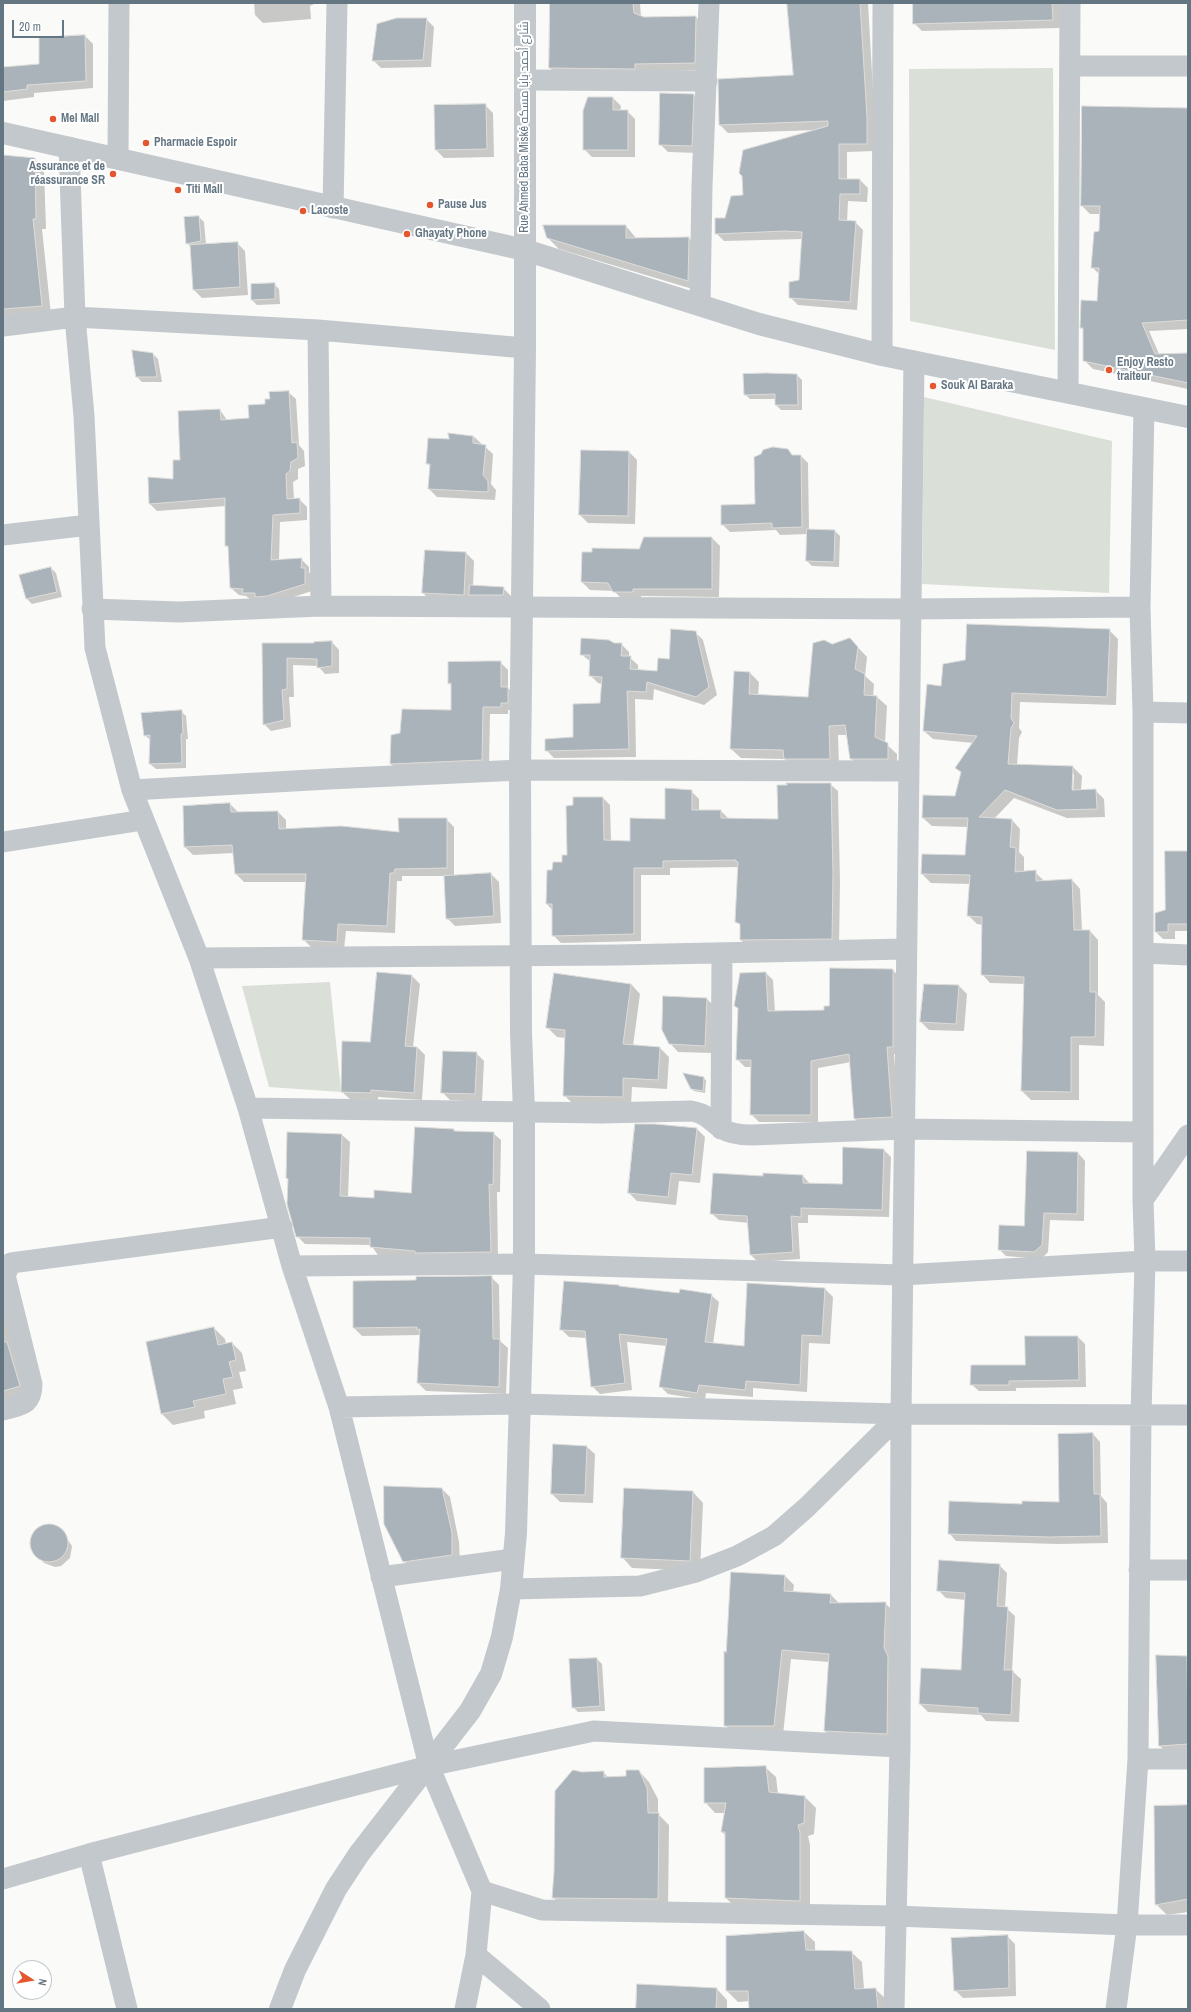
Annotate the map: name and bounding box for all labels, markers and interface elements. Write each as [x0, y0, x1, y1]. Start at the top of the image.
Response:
scale bar [14, 12, 66, 38]
text: 20 m [19, 19, 41, 35]
street label: Rue Ahmed Baba Miské شارع أحمد بابا مسكه [518, 21, 532, 233]
place label: Mel Mall [61, 112, 99, 126]
marker: Mel Mall [48, 114, 58, 124]
place label: Pharmacie Espoir [154, 136, 237, 150]
marker: Pharmacie Espoir [141, 138, 151, 148]
place label: Assurance et de réassurance SR [29, 160, 105, 188]
marker: Assurance et de réassurance SR [108, 169, 118, 179]
place label: Titi Mall [186, 183, 222, 197]
marker: Titi Mall [173, 185, 183, 195]
place label: Pause Jus [438, 198, 487, 212]
marker: Pause Jus [425, 200, 435, 210]
place label: Lacoste [311, 204, 348, 218]
marker: Lacoste [298, 206, 308, 216]
place label: Ghayaty Phone [415, 227, 487, 241]
marker: Ghayaty Phone [402, 229, 412, 239]
place label: Enjoy Resto traiteur [1117, 356, 1174, 384]
marker: Enjoy Resto traiteur [1104, 365, 1114, 375]
place label: Souk Al Baraka [941, 379, 1013, 393]
marker: Souk Al Baraka [928, 381, 938, 391]
north arrow [12, 1960, 52, 2000]
text: N [35, 1978, 50, 1987]

